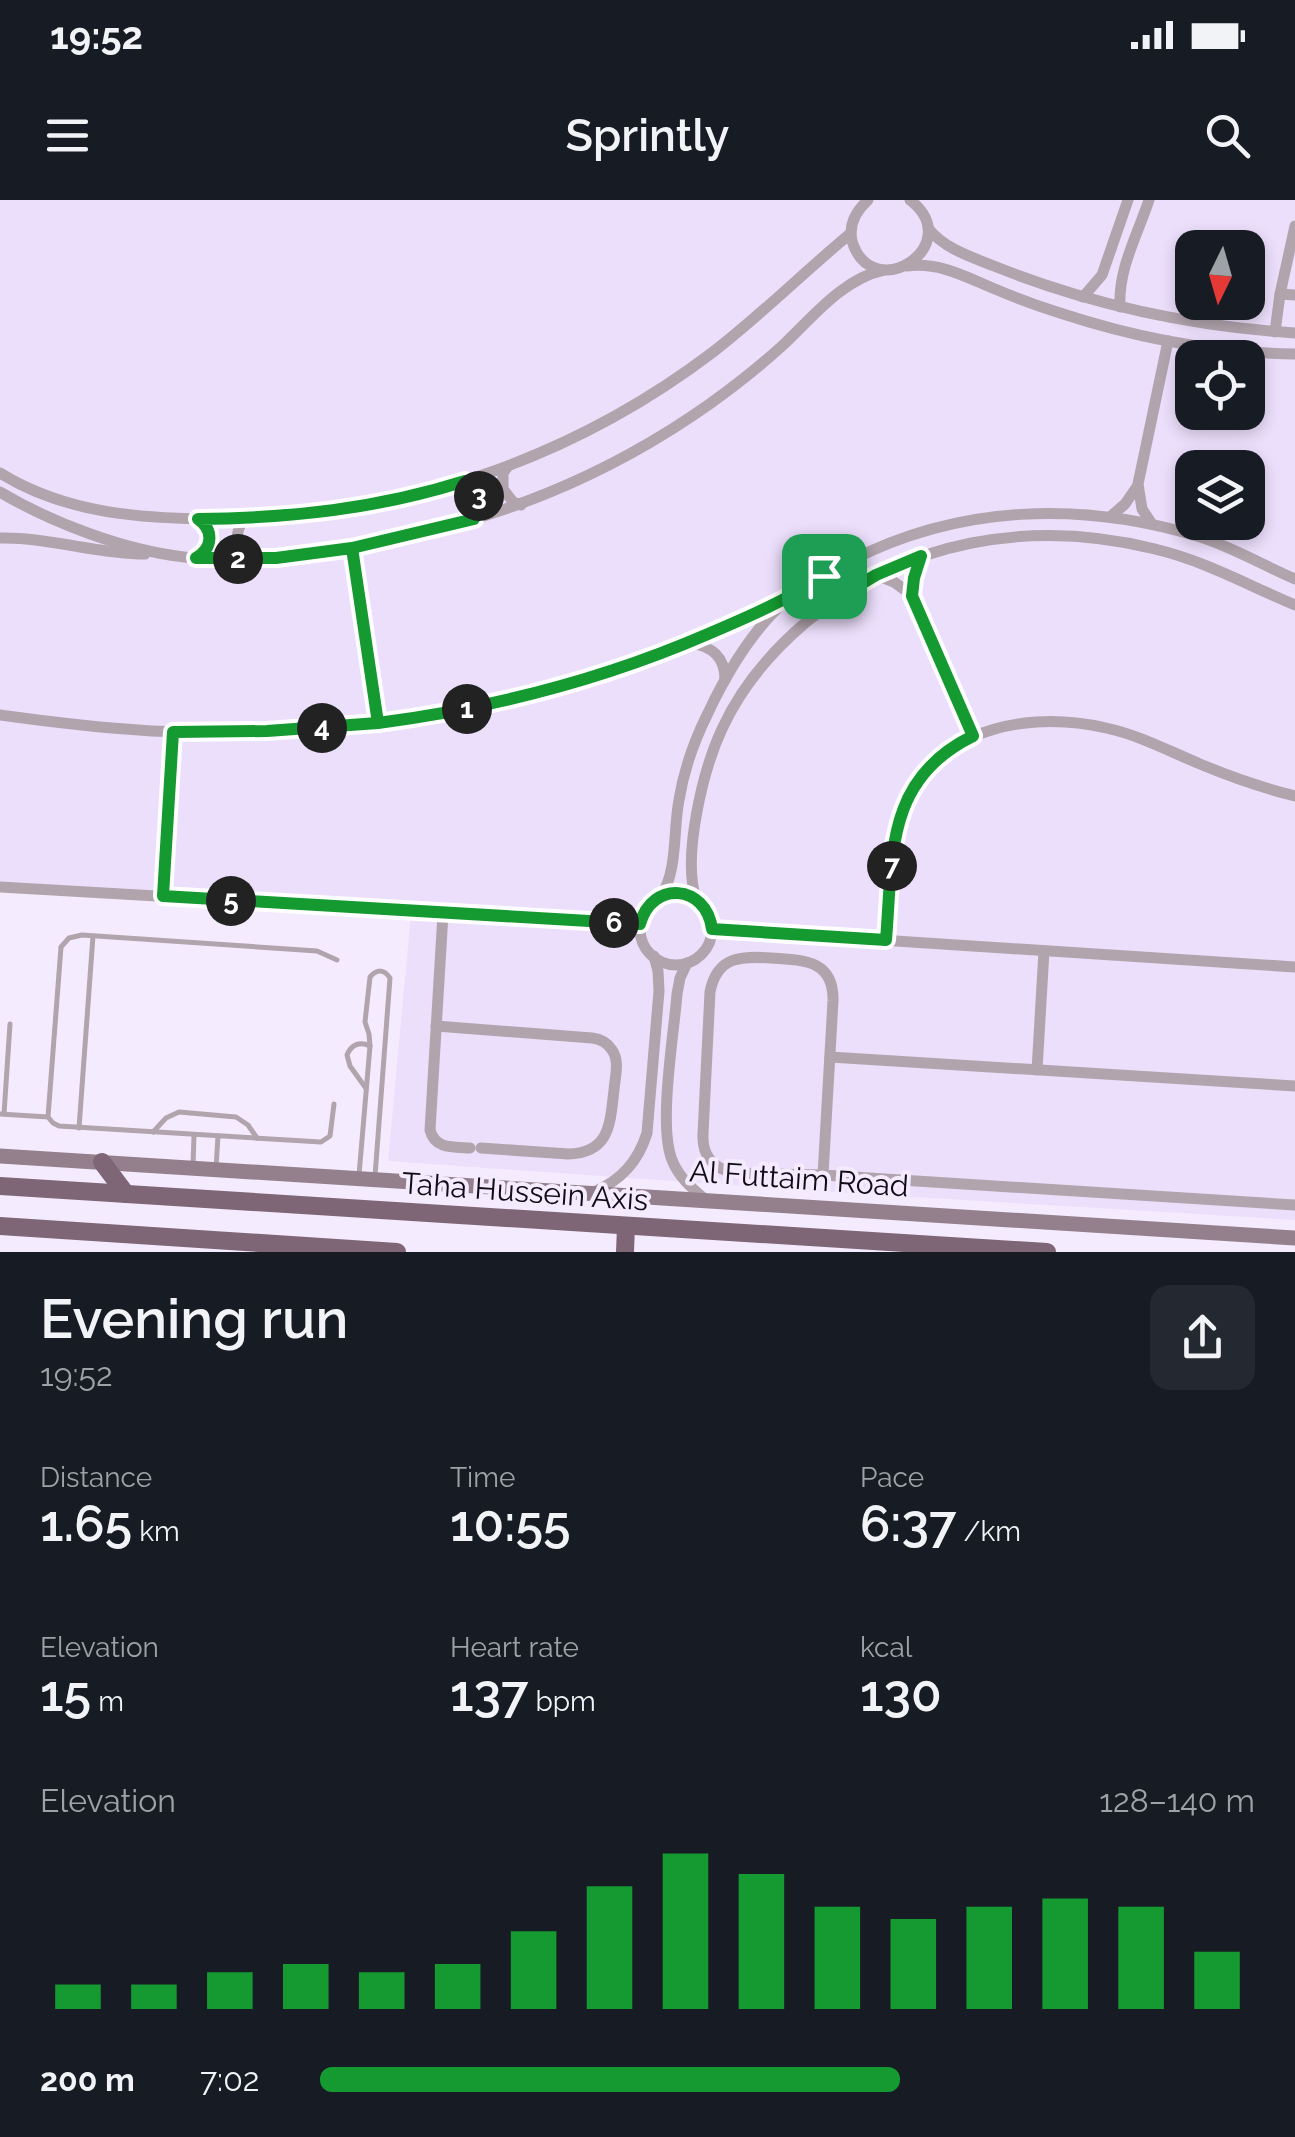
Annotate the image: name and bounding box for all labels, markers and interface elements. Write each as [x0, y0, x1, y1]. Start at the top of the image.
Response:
text: 19:52 [50, 13, 143, 58]
icon: menu [40, 108, 95, 163]
icon: search [1200, 108, 1255, 163]
text: Sprintly [566, 109, 729, 162]
north arrow [1175, 230, 1265, 320]
map controls [1175, 230, 1265, 540]
button: locate [1175, 340, 1265, 430]
button: layers [1175, 450, 1265, 540]
pin: 3 [454, 471, 504, 521]
text: 3 [471, 479, 487, 512]
pin: 2 [213, 534, 263, 584]
pin [782, 534, 867, 619]
text: 2 [230, 542, 246, 575]
icon: arrive [797, 549, 852, 604]
pin: 1 [442, 684, 492, 734]
text: 1 [460, 692, 474, 725]
pin: 4 [297, 703, 347, 753]
text: 4 [314, 711, 330, 744]
pin: 7 [867, 841, 917, 891]
text: 7 [884, 849, 900, 882]
pin: 5 [206, 876, 256, 926]
text: 5 [223, 884, 239, 917]
pin: 6 [589, 898, 639, 948]
text: 6 [606, 906, 623, 939]
street label: Al Futtaim Road [688, 1153, 910, 1204]
street label: Taha Hussein Axis [401, 1165, 649, 1218]
button: share [1150, 1285, 1255, 1390]
text: Evening run [40, 1286, 348, 1351]
text: 19:52 [40, 1356, 113, 1393]
text: Distance [40, 1461, 152, 1494]
text: Time [450, 1461, 515, 1494]
text: Pace [860, 1461, 924, 1494]
text: 1.65 [40, 1494, 132, 1553]
text: 10:55 [450, 1494, 571, 1553]
text: 6:37 [860, 1494, 956, 1553]
text: km [132, 1515, 180, 1548]
text: /km [956, 1515, 1021, 1548]
text: Elevation [40, 1631, 159, 1664]
text: Heart rate [450, 1631, 579, 1664]
text: kcal [860, 1631, 912, 1664]
text: 15 [40, 1664, 91, 1723]
text: 137 [450, 1664, 528, 1723]
text: 130 [860, 1664, 942, 1723]
text: m [91, 1685, 124, 1718]
text: bpm [528, 1685, 596, 1718]
text: Elevation [40, 1782, 176, 1819]
text: 128–140 m [1099, 1782, 1255, 1819]
text: 200 m [40, 2061, 135, 2098]
text: 7:02 [200, 2061, 259, 2098]

